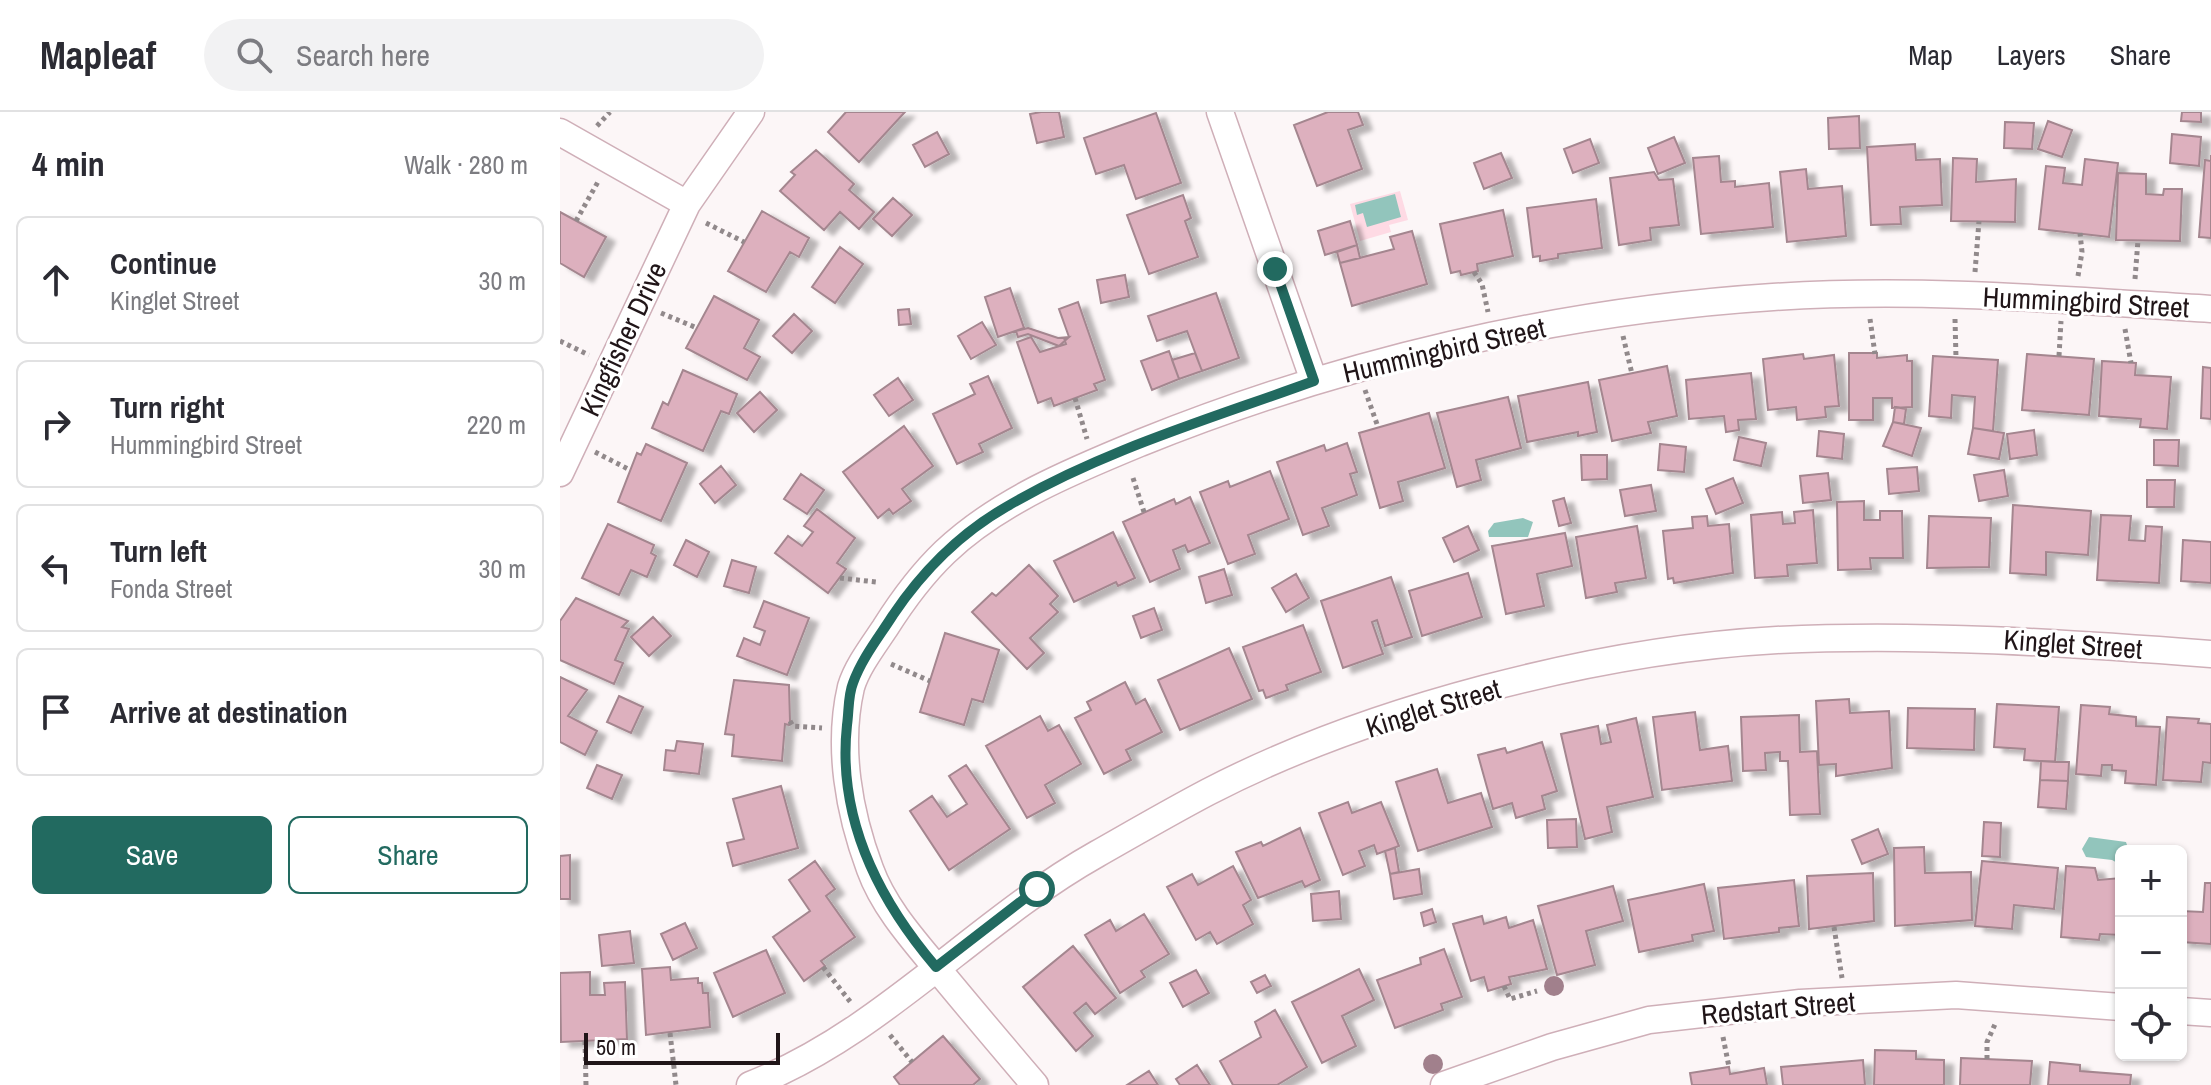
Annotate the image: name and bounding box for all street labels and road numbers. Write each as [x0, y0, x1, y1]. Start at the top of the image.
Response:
street label: Kingfisher Drive [571, 256, 675, 422]
street label: Hummingbird Street [1982, 278, 2190, 326]
street label: Hummingbird Street [1339, 308, 1549, 392]
street label: Kinglet Street [2002, 620, 2144, 668]
street label: Kinglet Street [1361, 669, 1505, 747]
street label: Redstart Street [1699, 982, 1857, 1034]

